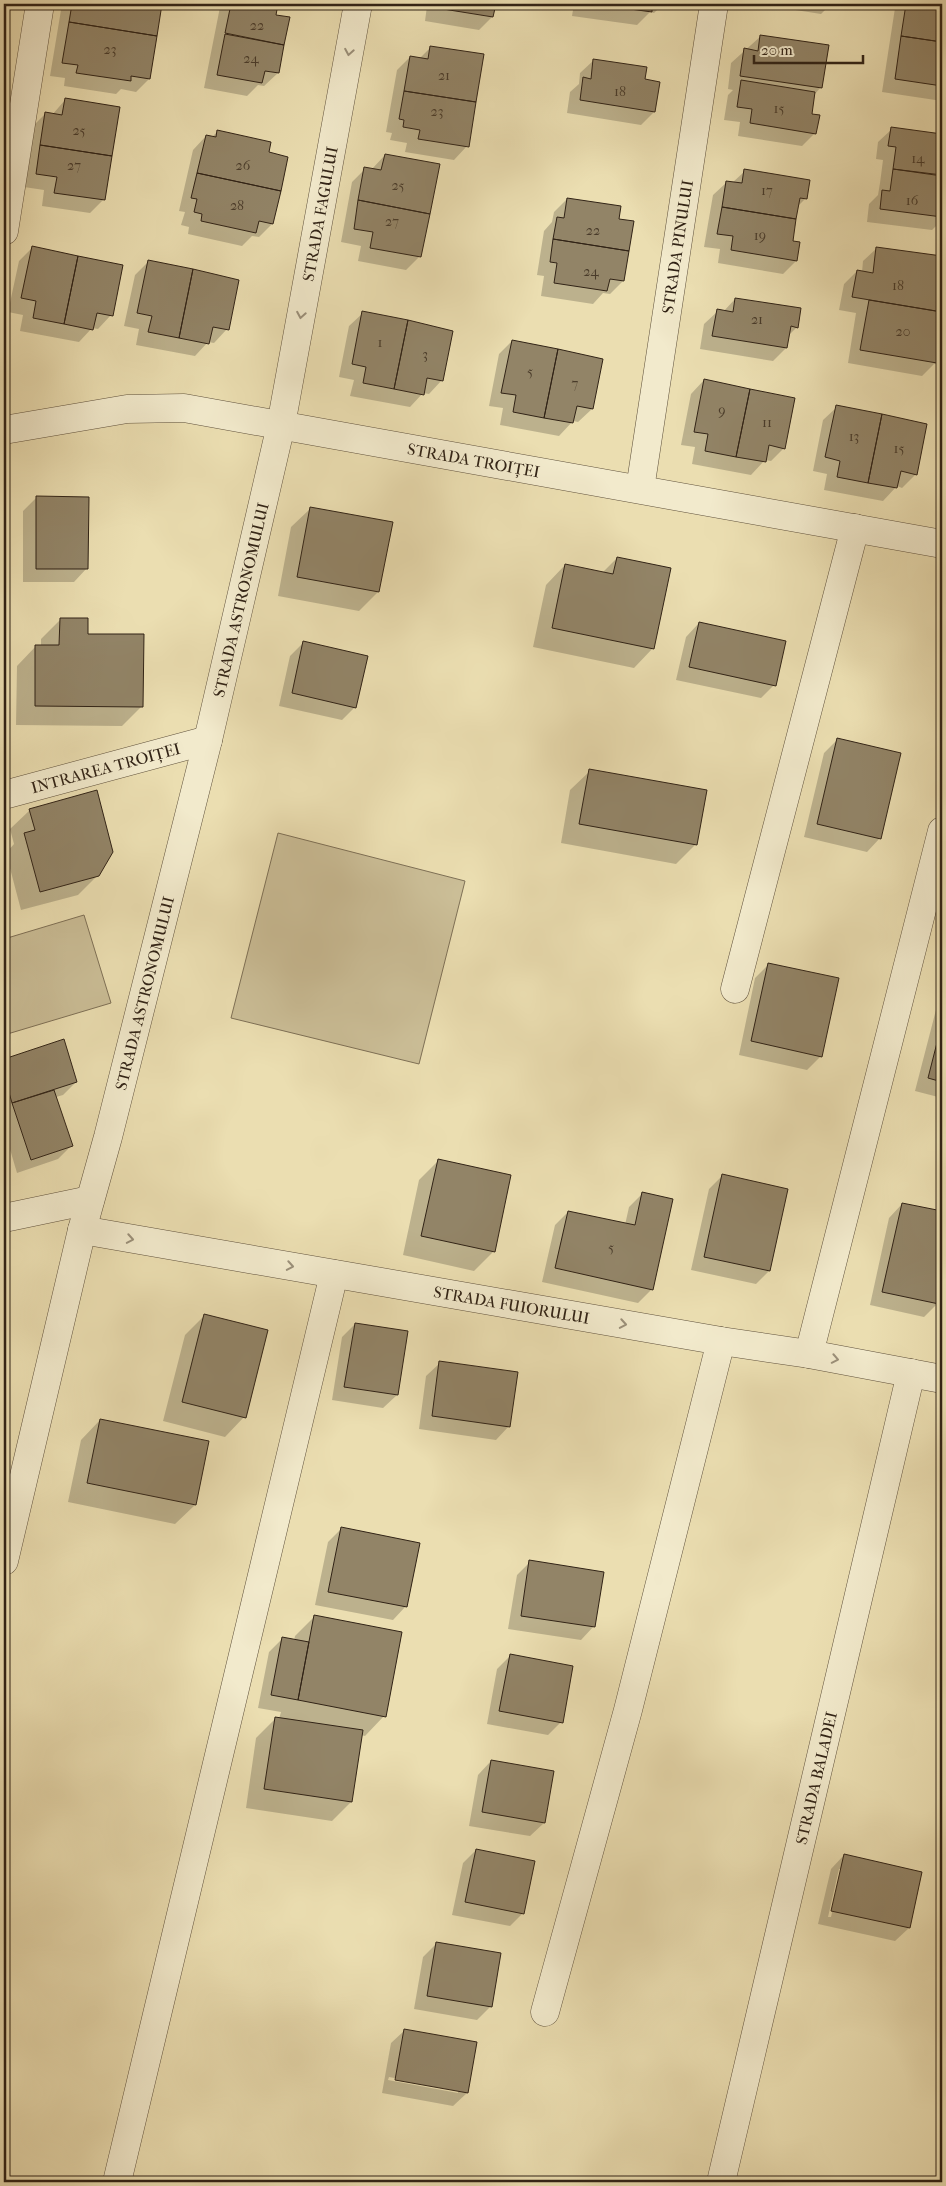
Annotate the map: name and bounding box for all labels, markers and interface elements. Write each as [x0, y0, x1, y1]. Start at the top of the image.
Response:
house number: 22 [250, 17, 264, 34]
scale bar [754, 32, 862, 64]
house number: 23 [104, 41, 116, 58]
text: 20 m [761, 41, 793, 59]
one-way arrow [344, 47, 354, 56]
house number: 24 [243, 50, 259, 67]
house number: 21 [438, 67, 450, 84]
house number: 18 [614, 83, 626, 100]
house number: 15 [774, 100, 785, 117]
house number: 23 [431, 103, 443, 120]
house number: 25 [72, 122, 86, 139]
street label: STRADA FAGULUI [298, 145, 342, 283]
house number: 14 [911, 150, 925, 167]
house number: 27 [67, 157, 81, 174]
house number: 26 [236, 157, 251, 174]
house number: 25 [391, 177, 405, 194]
street label: STRADA PINULUI [658, 179, 697, 315]
house number: 17 [761, 182, 773, 199]
house number: 16 [906, 192, 919, 209]
house number: 28 [230, 197, 244, 214]
house number: 27 [385, 213, 399, 230]
house number: 22 [586, 222, 600, 239]
house number: 19 [754, 227, 766, 244]
house number: 24 [583, 263, 599, 280]
house number: 18 [892, 277, 904, 294]
one-way arrow [297, 311, 307, 319]
house number: 21 [751, 311, 763, 328]
house number: 20 [896, 323, 910, 340]
house number: 1 [378, 334, 383, 351]
house number: 3 [422, 346, 428, 363]
house number: 5 [527, 363, 533, 380]
house number: 7 [572, 375, 579, 392]
house number: 9 [718, 402, 726, 419]
house number: 11 [762, 414, 772, 431]
house number: 13 [849, 428, 859, 445]
street label: STRADA TROIȚEI [406, 439, 541, 482]
house number: 15 [894, 440, 905, 457]
street label: STRADA ASTRONOMULUI [209, 501, 273, 699]
street label: INTRAREA TROIȚEI [29, 739, 182, 797]
street label: STRADA ASTRONOMULUI [111, 894, 178, 1092]
one-way arrow [126, 1233, 135, 1243]
house number: 5 [608, 1239, 614, 1256]
one-way arrow [286, 1261, 295, 1271]
street label: STRADA FUIORULUI [432, 1282, 591, 1328]
one-way arrow [618, 1319, 627, 1329]
one-way arrow [831, 1353, 839, 1363]
street label: STRADA BALADEI [792, 1710, 841, 1846]

